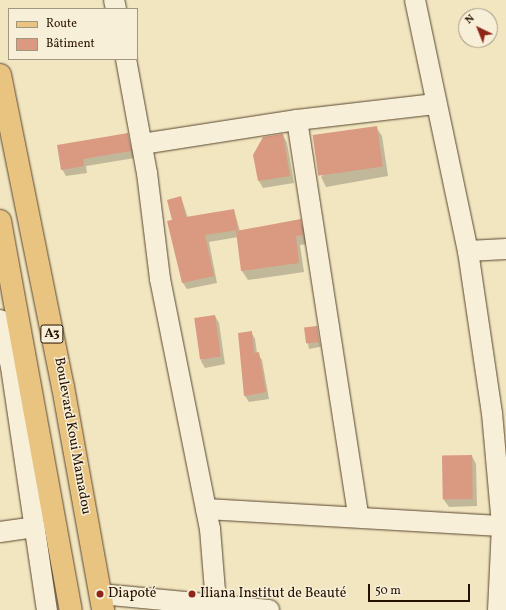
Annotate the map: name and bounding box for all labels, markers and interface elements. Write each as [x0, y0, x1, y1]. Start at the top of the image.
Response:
legend [8, 8, 138, 60]
north arrow [458, 8, 498, 48]
text: N [462, 11, 478, 28]
text: Route [46, 16, 77, 32]
text: Bâtiment [46, 36, 95, 52]
road number: A3 [40, 323, 64, 345]
street label: Boulevard Koui Mamadou [50, 356, 94, 516]
scale bar [370, 576, 472, 602]
text: 50 m [375, 583, 401, 599]
place label: Diapoté [108, 586, 156, 602]
place label: Iliana Institut de Beauté [200, 586, 346, 602]
marker: Diapoté [95, 589, 105, 599]
marker: Iliana Institut de Beauté [187, 589, 197, 599]

